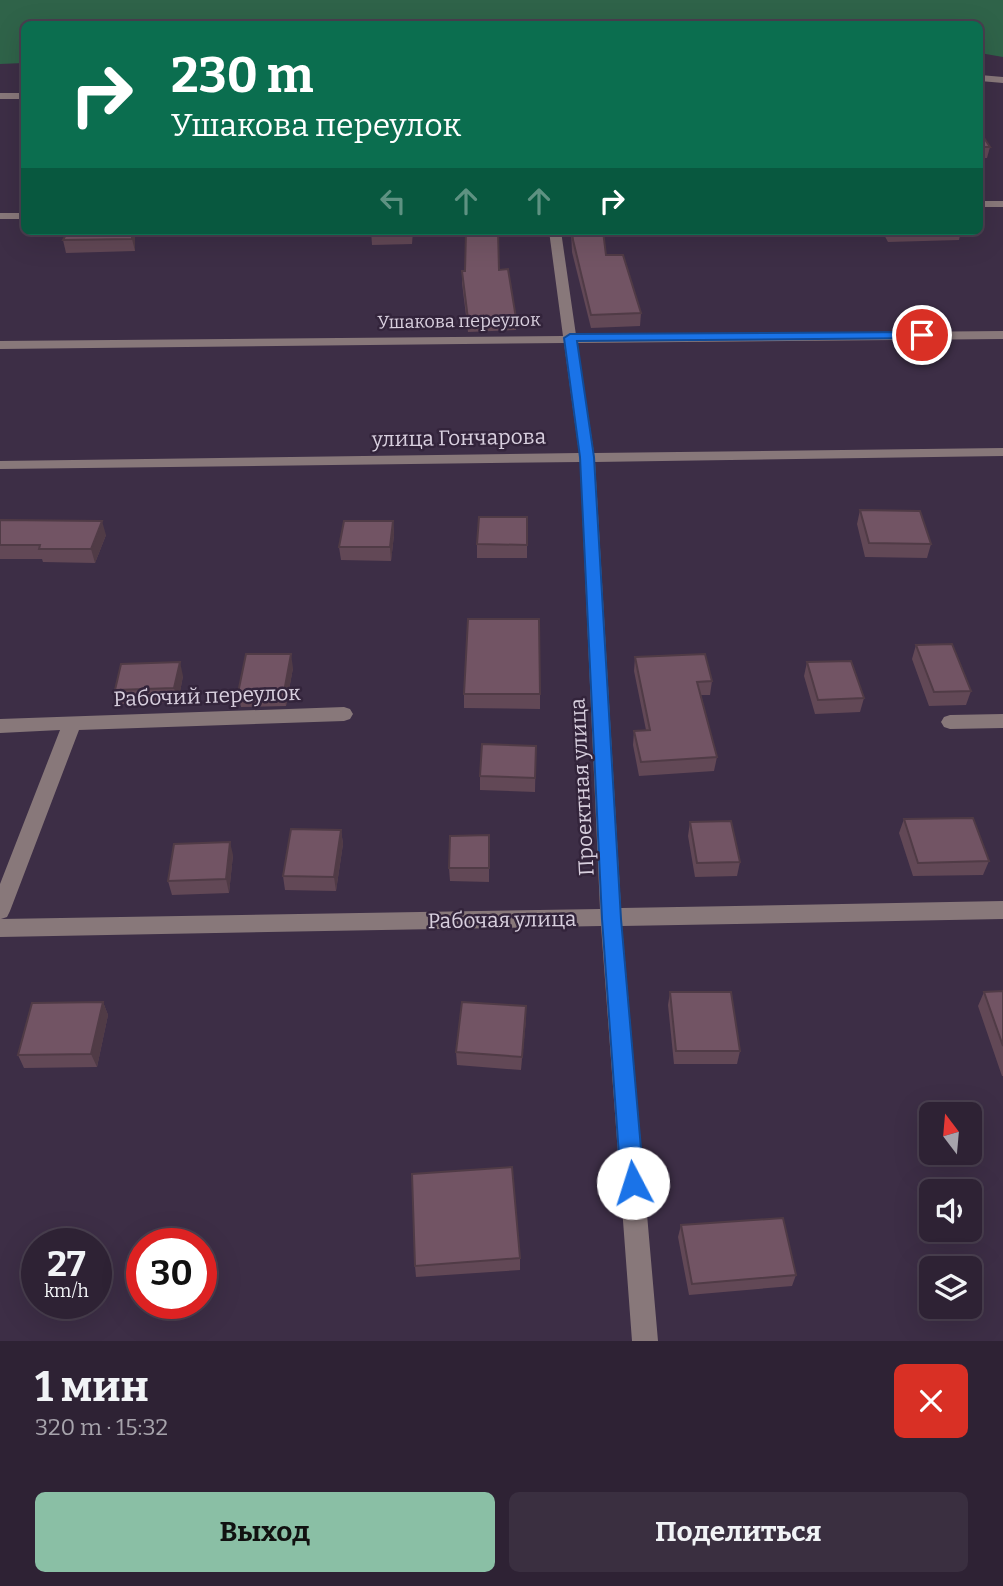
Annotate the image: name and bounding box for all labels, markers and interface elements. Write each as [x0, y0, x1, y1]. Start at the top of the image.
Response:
text: 230 m [171, 46, 314, 105]
icon: right [56, 49, 147, 140]
text: Ушакова переулок [171, 106, 461, 144]
icon: left [374, 182, 412, 220]
icon: ahead [447, 182, 485, 220]
icon: ahead [520, 182, 558, 220]
icon: right [593, 182, 631, 220]
pin [892, 305, 952, 365]
street label: Ушакова переулок [377, 309, 541, 333]
icon: arrive [903, 316, 941, 354]
street label: улица Гончарова [371, 423, 547, 453]
street label: Рабочий переулок [113, 680, 302, 712]
street label: Проектная улица [564, 697, 600, 877]
street label: Рабочая улица [427, 906, 577, 934]
north arrow [919, 1102, 982, 1166]
map controls [919, 1102, 982, 1319]
position arrow [596, 1146, 670, 1220]
button: sound [919, 1179, 982, 1242]
speed limit sign: 30 [126, 1228, 217, 1319]
text: 27 [47, 1243, 86, 1285]
button: layers [919, 1256, 982, 1319]
text: km/h [44, 1280, 89, 1302]
text: 1 мин [35, 1362, 149, 1412]
button: close [894, 1364, 968, 1438]
text: 320 m · 15:32 [35, 1413, 168, 1441]
button: Выход [35, 1492, 495, 1572]
button: Поделиться [509, 1492, 968, 1572]

